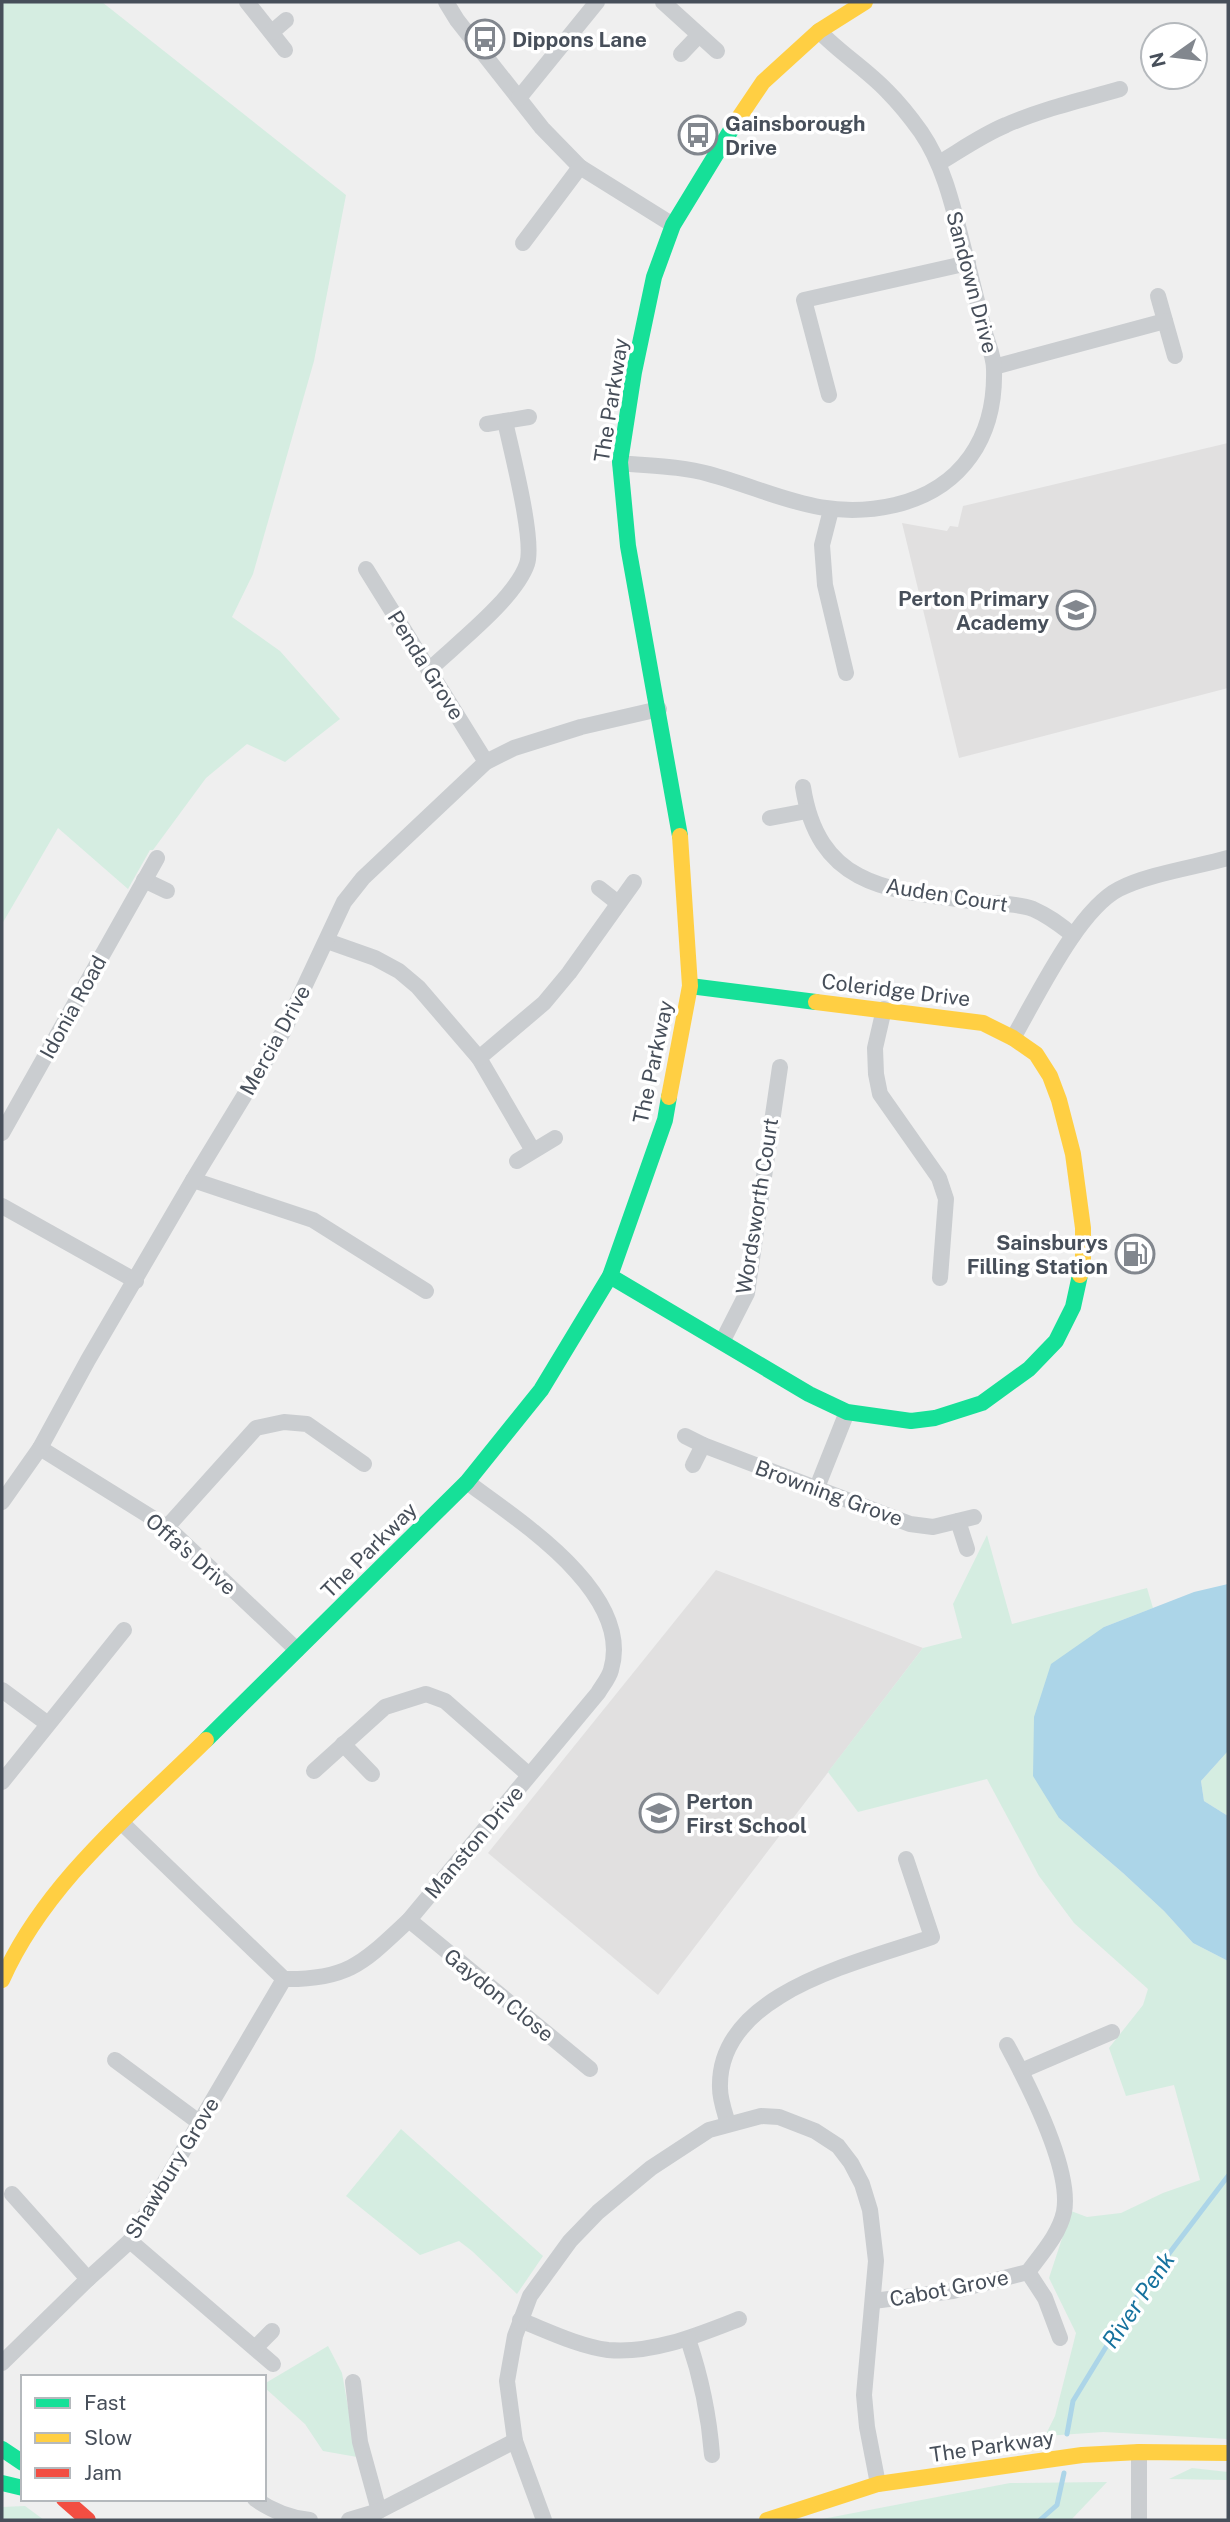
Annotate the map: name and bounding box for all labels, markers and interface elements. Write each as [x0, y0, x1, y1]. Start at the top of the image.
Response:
bus stop icon: Dippons Lane [464, 18, 506, 60]
north arrow [1139, 21, 1209, 91]
place label: Dippons Lane [512, 27, 647, 52]
text: N [1145, 50, 1170, 70]
place label: Gainsborough Drive [725, 111, 866, 160]
bus stop icon: Gainsborough Drive [677, 114, 719, 156]
street label: Sandown Drive [941, 208, 1003, 356]
street label: The Parkway [589, 336, 633, 464]
place label: Perton Primary Academy [898, 586, 1049, 635]
school or university icon: Perton Primary Academy [1055, 589, 1097, 631]
street label: Penda Grove [383, 606, 469, 724]
street label: Auden Court [884, 873, 1010, 917]
street label: Idonia Road [34, 951, 112, 1063]
street label: Coleridge Drive [820, 968, 972, 1012]
street label: Mercia Drive [235, 981, 315, 1099]
street label: The Parkway [628, 998, 678, 1126]
street label: Wordsworth Court [731, 1116, 783, 1296]
place label: Sainsburys Filling Station [967, 1230, 1108, 1279]
fuel station icon: Sainsburys Filling Station [1114, 1233, 1156, 1275]
street label: Browning Grove [752, 1455, 906, 1531]
street label: The Parkway [316, 1497, 422, 1603]
street label: Offa's Drive [141, 1508, 241, 1600]
street label: Manston Drive [419, 1780, 529, 1904]
place label: Perton First School [686, 1789, 807, 1838]
school or university icon: Perton First School [638, 1792, 680, 1834]
street label: Gaydon Close [439, 1943, 559, 2047]
street label: Shawbury Grove [120, 2093, 224, 2243]
water label: River Penk [1096, 2246, 1180, 2353]
street label: Cabot Grove [887, 2264, 1011, 2312]
legend [21, 2375, 266, 2501]
text: Fast [84, 2390, 126, 2415]
text: Slow [84, 2425, 132, 2450]
street label: The Parkway [928, 2425, 1056, 2467]
text: Jam [84, 2460, 122, 2485]

